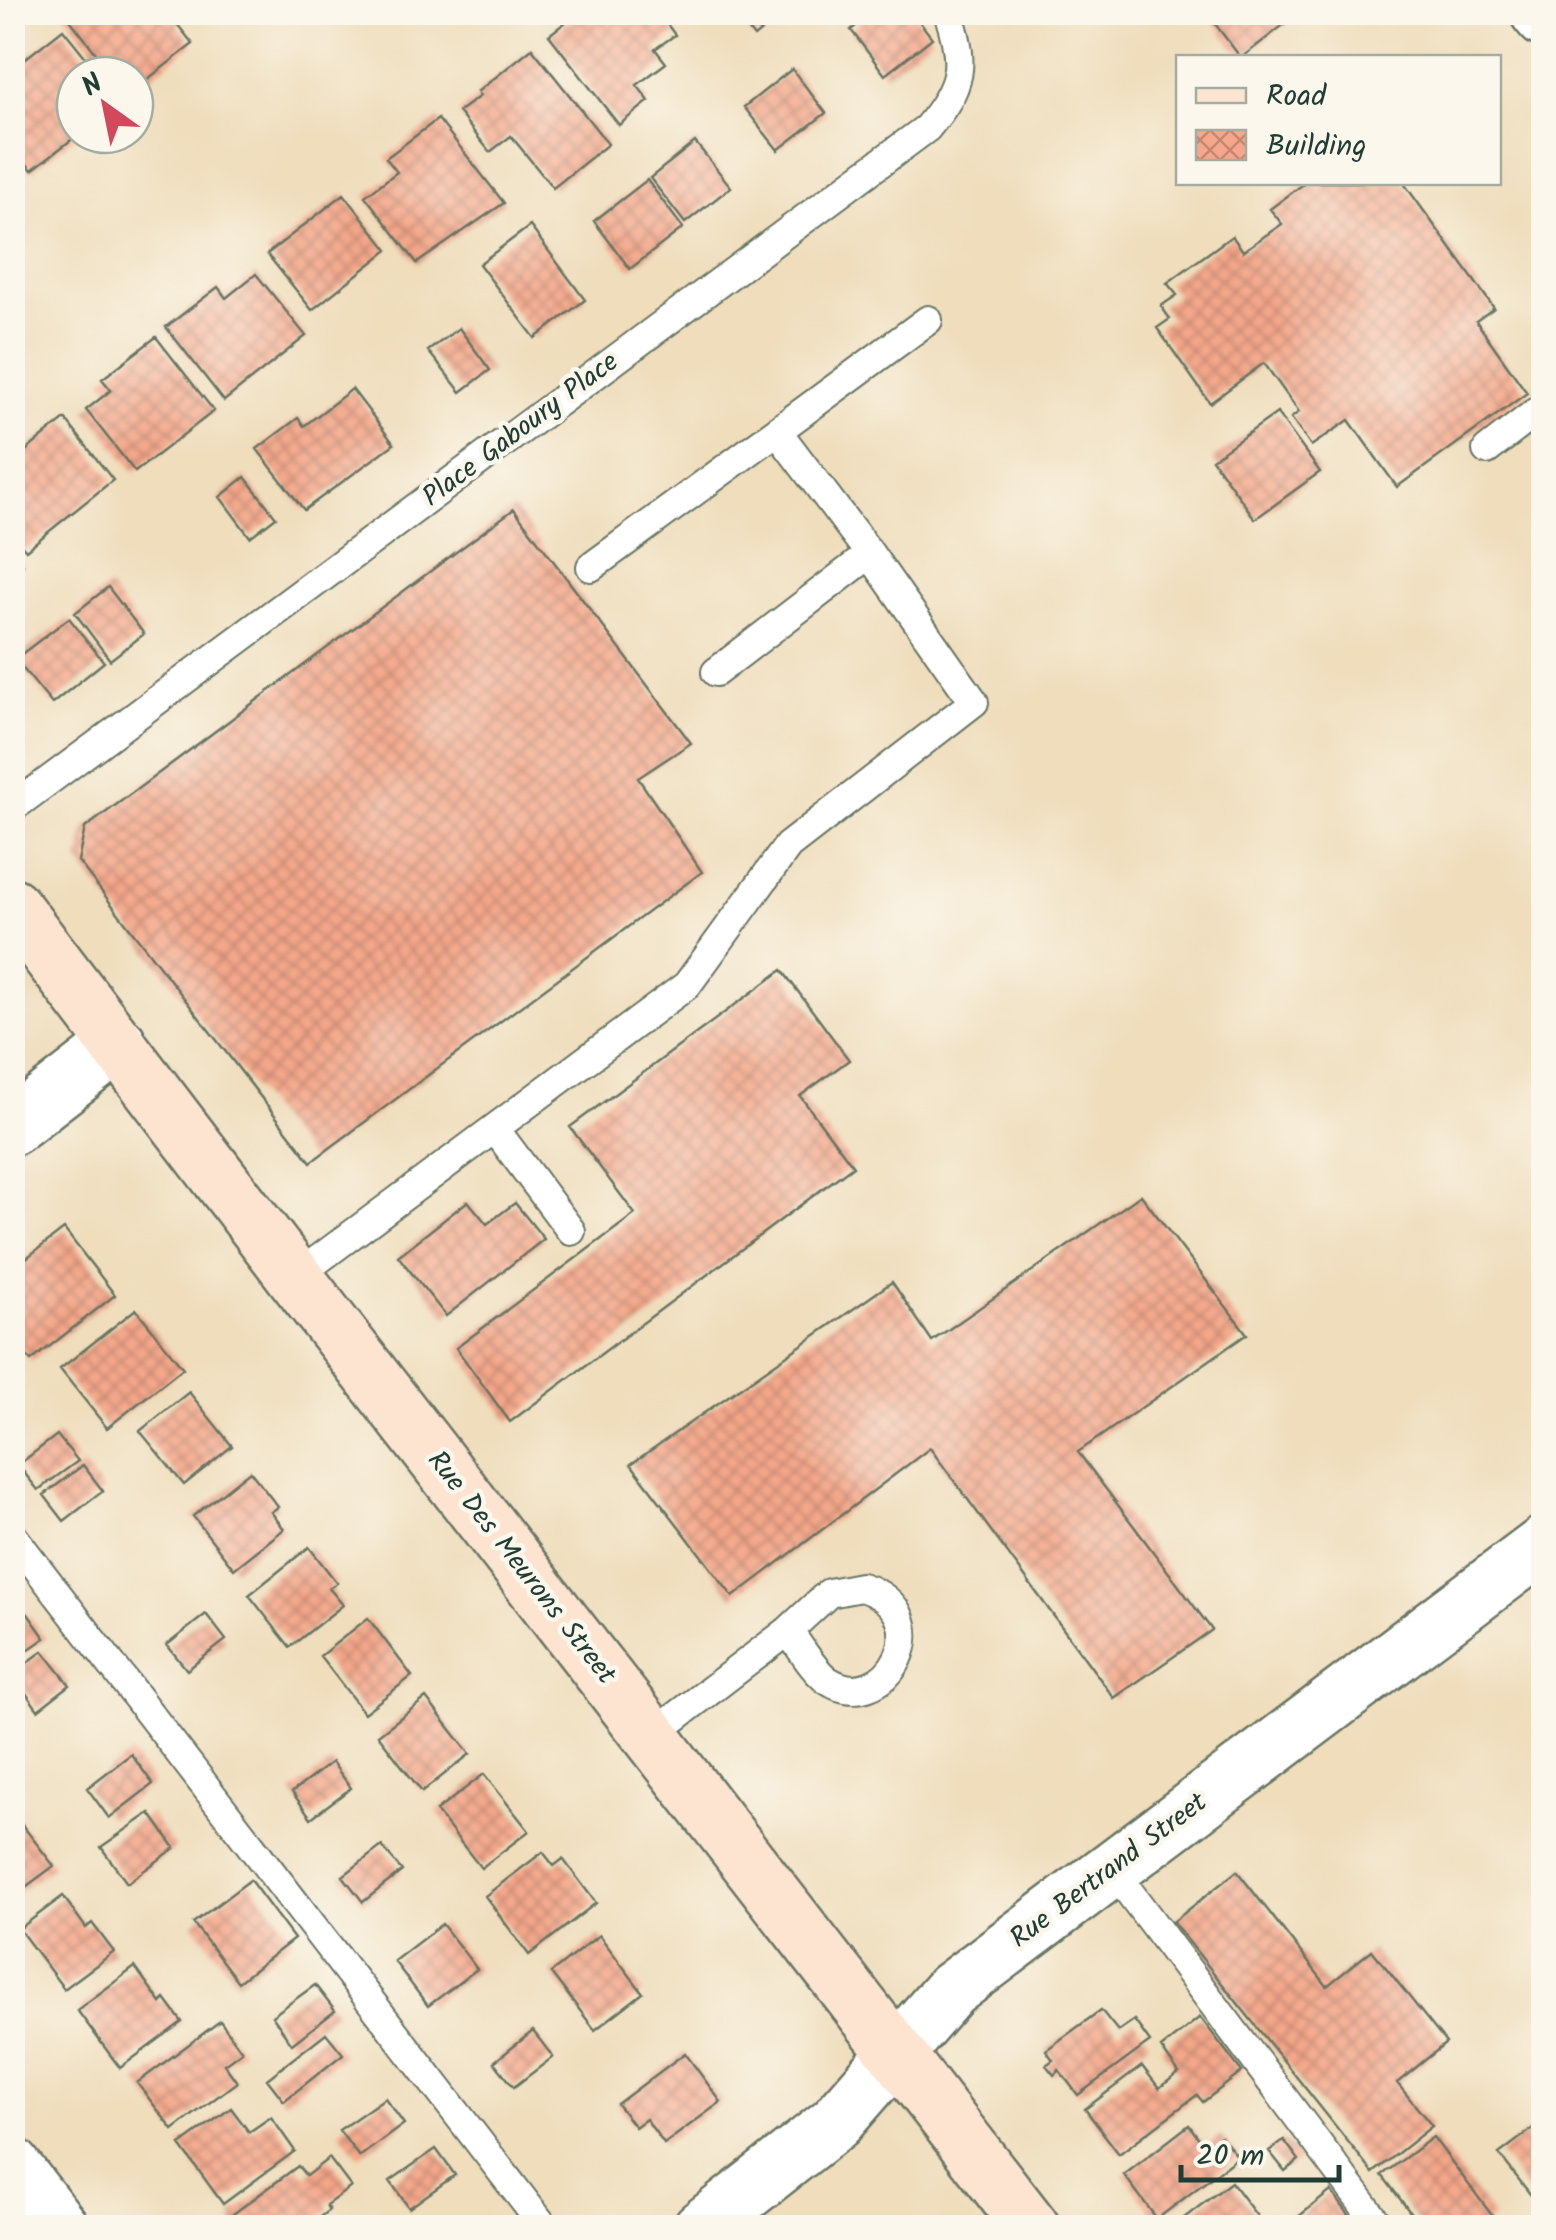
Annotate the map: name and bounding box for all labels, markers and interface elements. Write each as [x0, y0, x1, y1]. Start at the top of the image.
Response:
north arrow [55, 55, 155, 155]
legend [1176, 55, 1501, 185]
text: N [73, 62, 113, 110]
text: Road [1266, 73, 1327, 121]
text: Building [1266, 123, 1366, 171]
street label: Place Gaboury Place [413, 341, 629, 519]
street label: Rue Des Meurons Street [415, 1441, 628, 1696]
street label: Rue Bertrand Street [1001, 1781, 1218, 1961]
scale bar [1181, 2120, 1338, 2182]
text: 20 m [1196, 2133, 1264, 2181]

